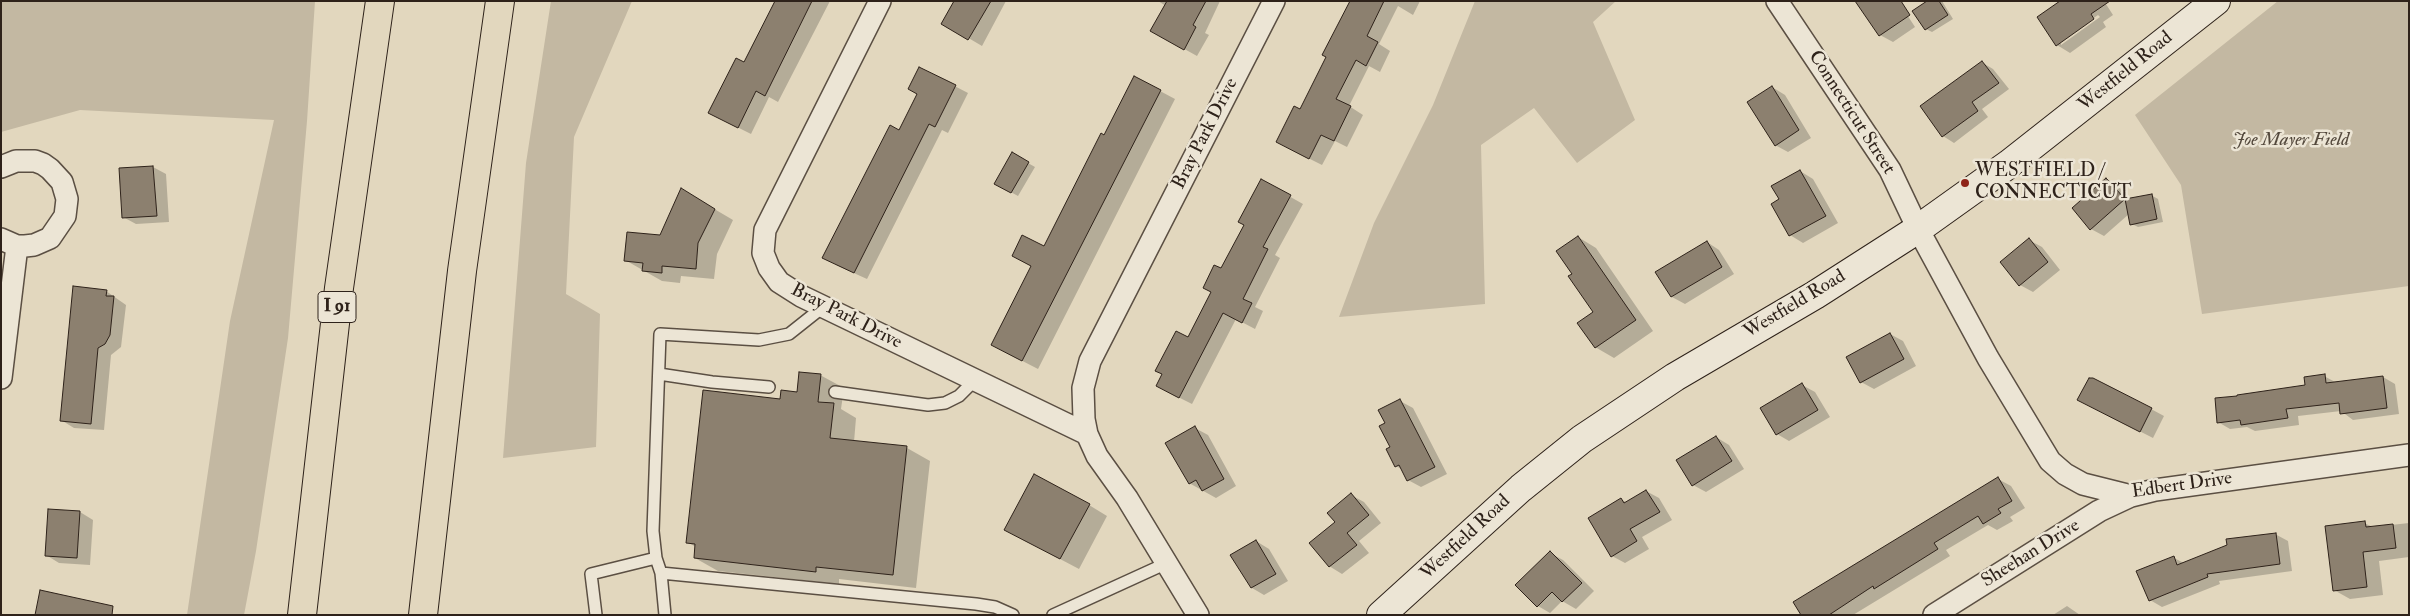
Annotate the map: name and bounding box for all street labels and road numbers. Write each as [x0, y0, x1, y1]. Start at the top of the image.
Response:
street label: Westfield Road [2074, 27, 2178, 117]
street label: Connecticut Street [1803, 47, 1899, 179]
street label: Bray Park Drive [1168, 75, 1244, 193]
street label: Westfield Road [1740, 266, 1850, 344]
street label: Bray Park Drive [787, 279, 905, 355]
road number: I 91 [318, 292, 356, 322]
street label: Edbert Drive [2130, 468, 2234, 504]
street label: Westfield Road [1416, 491, 1516, 585]
street label: Sheehan Drive [1978, 515, 2084, 593]

